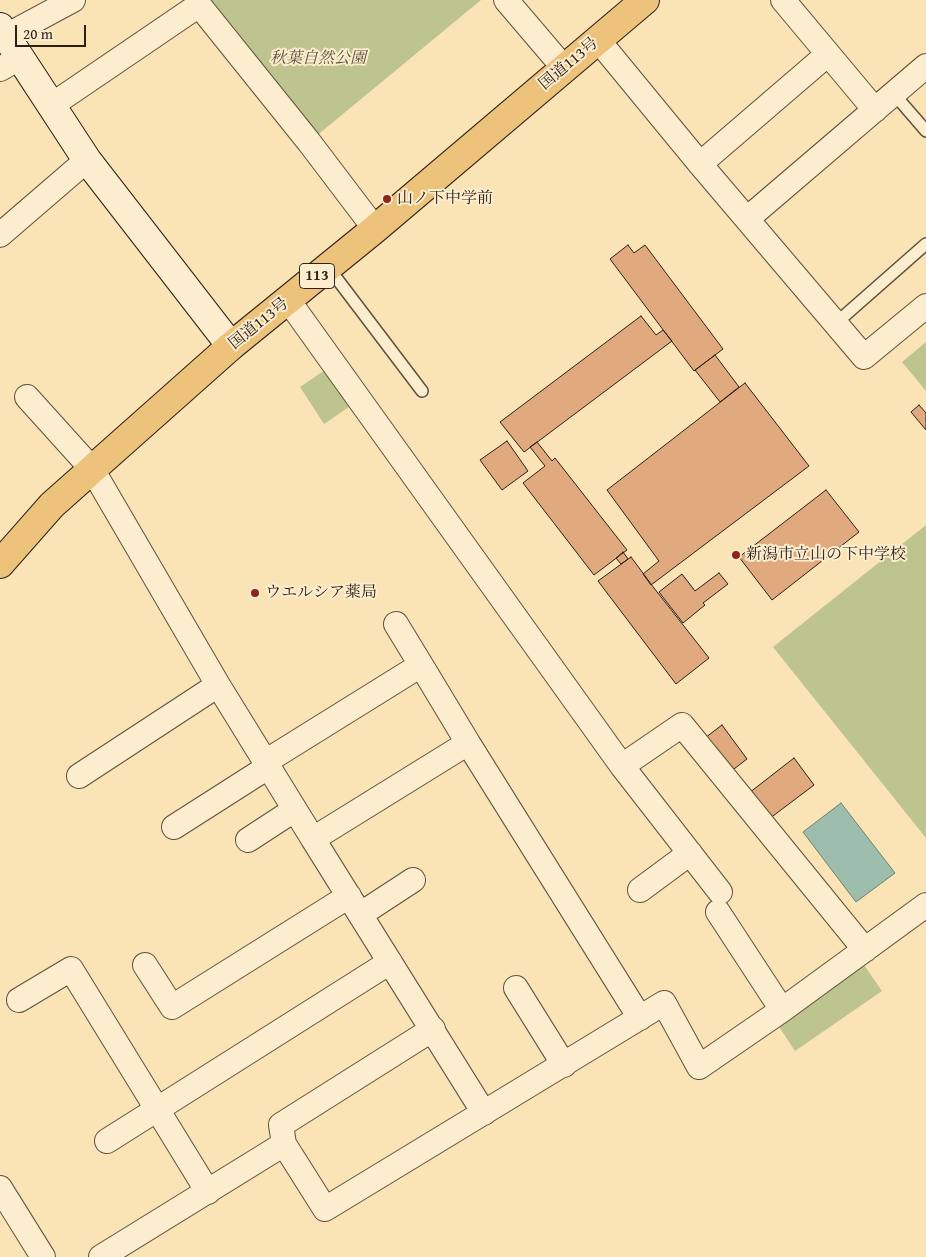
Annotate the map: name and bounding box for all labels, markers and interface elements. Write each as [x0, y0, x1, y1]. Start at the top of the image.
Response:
scale bar [18, 15, 89, 47]
text: 20 m [23, 23, 53, 44]
street label: 国道113号 [536, 34, 602, 94]
park label: 秋葉自然公園 [270, 49, 366, 69]
place label: 山ノ下中学前 [397, 189, 493, 209]
marker: 山ノ下中学前 [381, 193, 393, 205]
road number: 113 [300, 264, 334, 288]
street label: 国道113号 [225, 294, 293, 354]
place label: 新潟市立山の下中学校 [746, 545, 906, 565]
marker: 新潟市立山の下中学校 [730, 549, 742, 561]
place label: ウエルシア薬局 [265, 583, 377, 603]
marker: ウエルシア薬局 [249, 587, 261, 599]

